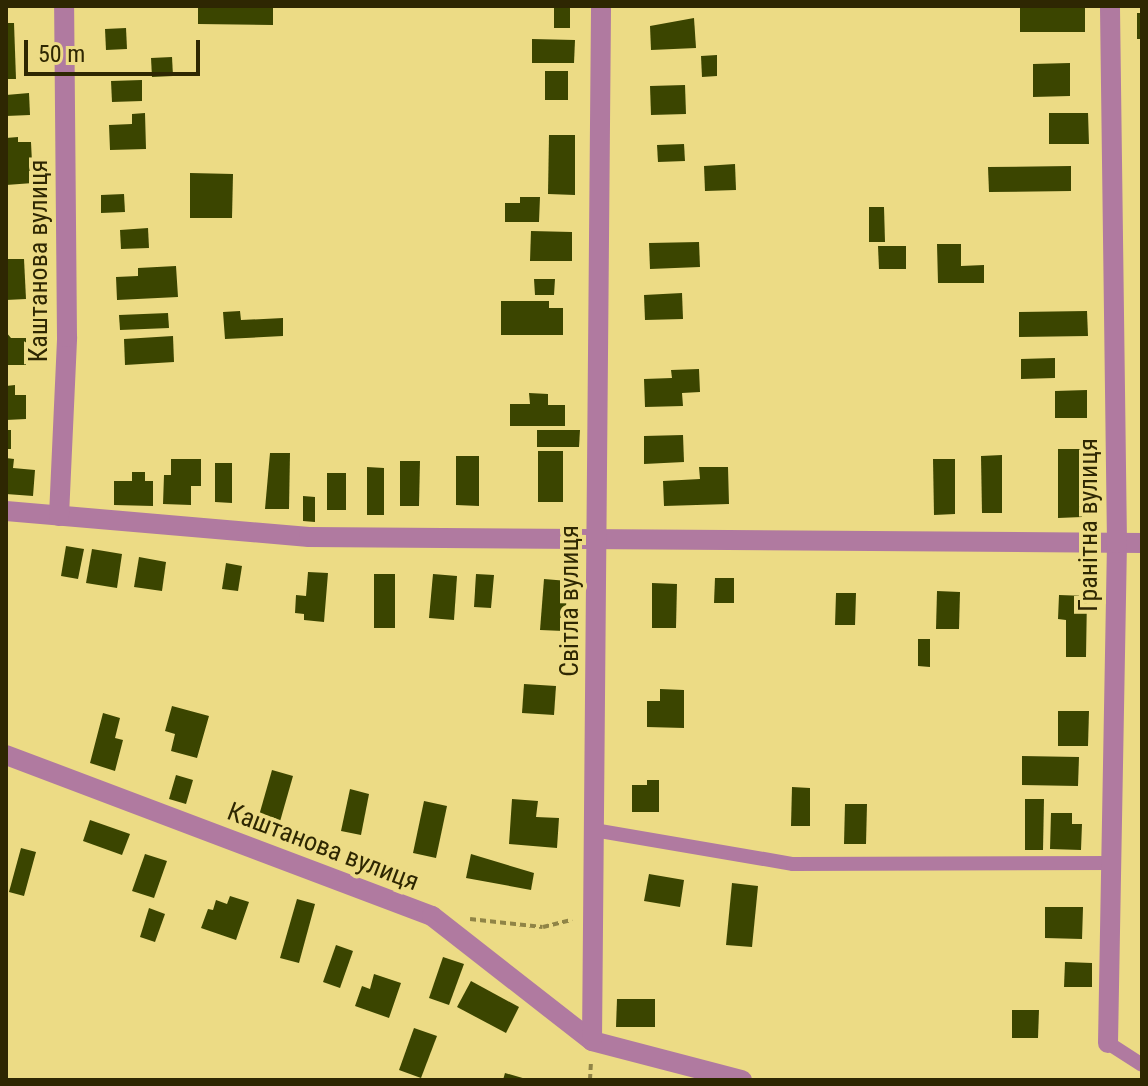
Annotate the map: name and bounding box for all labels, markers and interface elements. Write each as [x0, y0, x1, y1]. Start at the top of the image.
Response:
scale bar [28, 24, 204, 74]
text: 50 m [38, 40, 85, 68]
street label: Каштанова вулиця [23, 160, 55, 362]
street label: Гранітна вулиця [1073, 438, 1105, 612]
street label: Світла вулиця [554, 525, 586, 677]
street label: Каштанова вулиця [223, 796, 423, 898]

